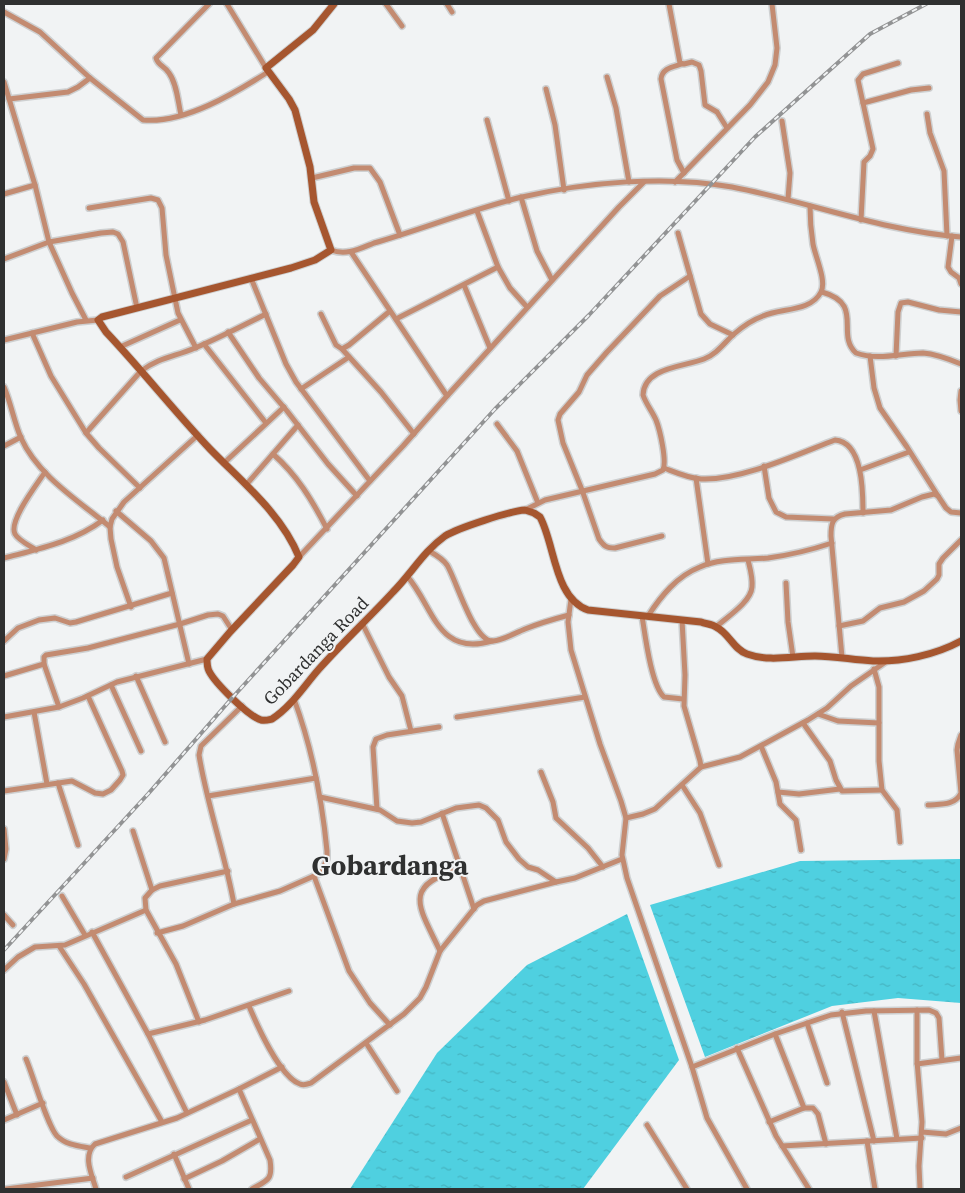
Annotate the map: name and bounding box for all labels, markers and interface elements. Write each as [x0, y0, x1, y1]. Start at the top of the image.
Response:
street label: Gobardanga Road [257, 591, 374, 710]
district label: Gobardanga [312, 846, 469, 884]

